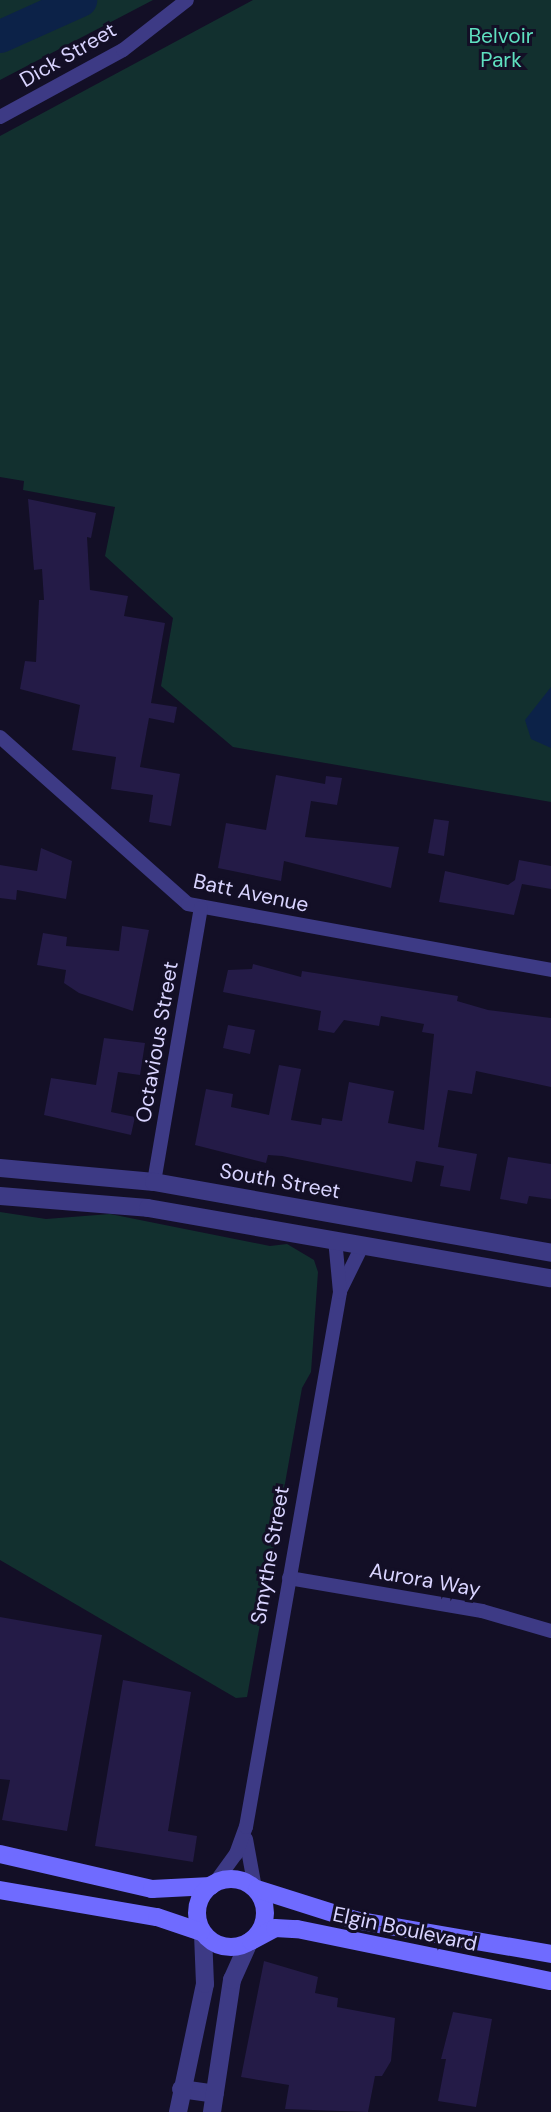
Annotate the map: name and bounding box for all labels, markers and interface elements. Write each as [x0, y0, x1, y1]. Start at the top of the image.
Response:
street label: Dick Street [15, 17, 121, 93]
park label: Belvoir Park [468, 23, 534, 73]
street label: Batt Avenue [191, 868, 311, 918]
street label: Octavious Street [130, 959, 184, 1125]
street label: South Street [218, 1158, 342, 1204]
street label: Smythe Street [245, 1484, 295, 1626]
street label: Aurora Way [367, 1558, 483, 1602]
street label: Elgin Boulevard [331, 1901, 479, 1957]

